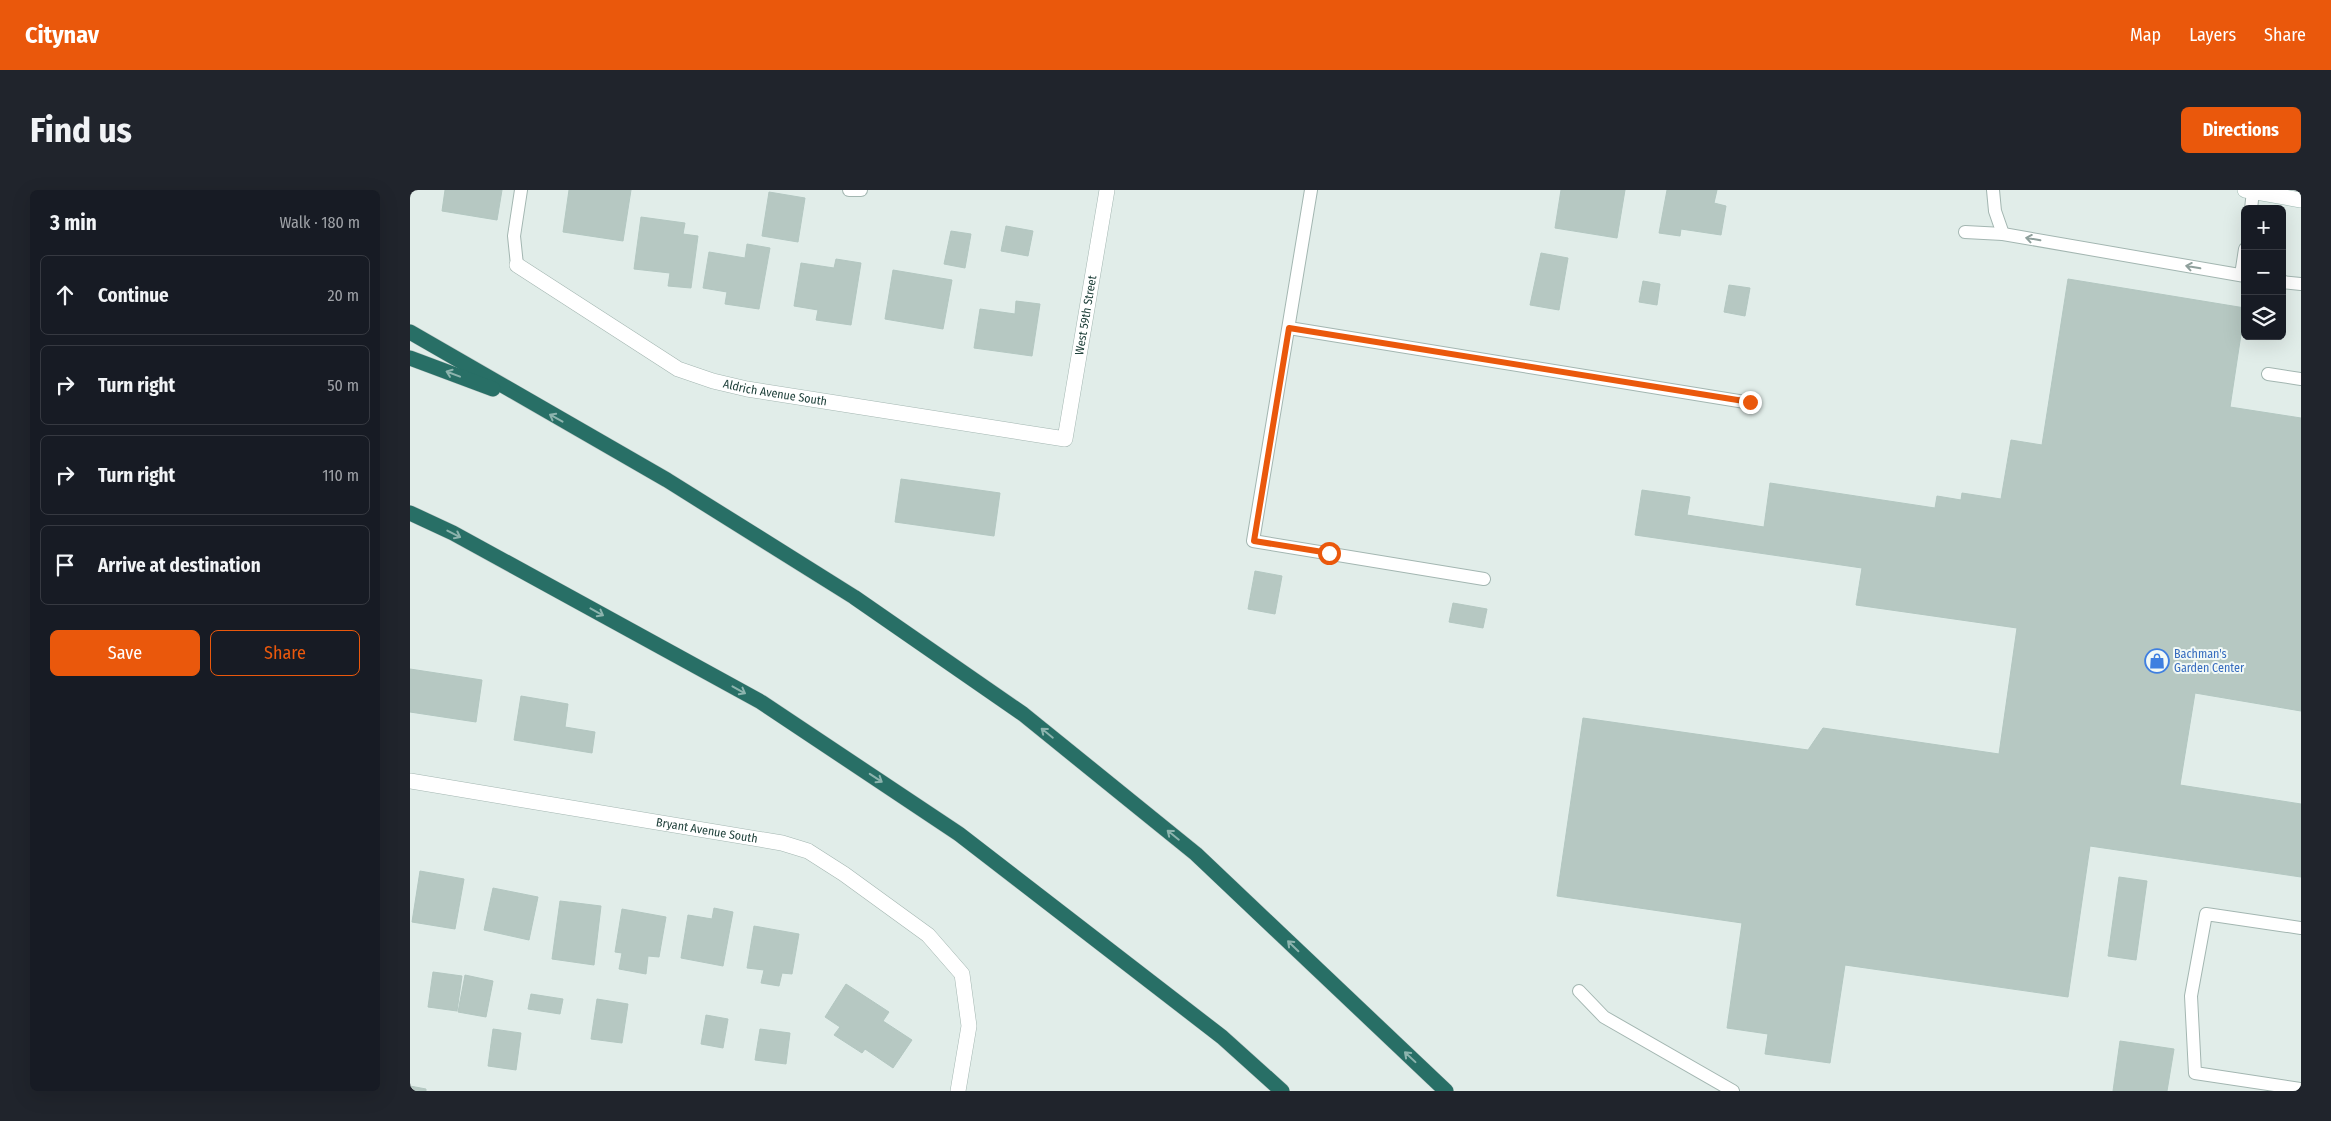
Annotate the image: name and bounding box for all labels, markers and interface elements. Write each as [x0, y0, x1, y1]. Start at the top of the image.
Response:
text: Citynav [25, 21, 99, 49]
text: Map [2130, 24, 2161, 46]
text: Layers [2189, 24, 2236, 46]
text: Share [2264, 24, 2306, 46]
button: Directions [2181, 107, 2301, 153]
text: Find us [30, 109, 132, 151]
map controls [2241, 205, 2286, 340]
button: + [2241, 205, 2286, 250]
text: 3 min [50, 210, 97, 236]
text: Walk · 180 m [280, 213, 360, 232]
one-way arrow [2025, 233, 2041, 243]
button: − [2241, 250, 2286, 295]
one-way arrow [2185, 261, 2201, 271]
street label: West 59th Street [1072, 274, 1099, 356]
icon: ahead [51, 281, 79, 309]
text: Continue [98, 284, 169, 307]
text: 20 m [328, 286, 359, 305]
button: layers [2241, 295, 2286, 340]
one-way arrow [446, 369, 461, 379]
icon: right [51, 371, 79, 399]
text: Turn right [98, 374, 175, 397]
text: 50 m [327, 376, 359, 395]
street label: Aldrich Avenue South [722, 377, 828, 408]
route end [1739, 391, 1762, 414]
one-way arrow [549, 412, 563, 422]
icon: right [51, 461, 79, 489]
text: Turn right [98, 464, 175, 487]
text: 110 m [322, 466, 359, 485]
one-way arrow [446, 530, 461, 539]
route start [1318, 542, 1341, 565]
icon: arrive [51, 551, 79, 579]
text: Arrive at destination [98, 554, 261, 577]
one-way arrow [589, 607, 604, 617]
button: Save [50, 630, 200, 676]
button: Share [210, 630, 360, 676]
place label: Bachman's Garden Center [2174, 647, 2245, 675]
shop icon: Bachman's Garden Center [2144, 648, 2170, 674]
one-way arrow [731, 686, 746, 696]
one-way arrow [1041, 728, 1054, 739]
one-way arrow [868, 774, 882, 784]
street label: Bryant Avenue South [655, 815, 759, 846]
one-way arrow [1167, 830, 1180, 841]
one-way arrow [1286, 940, 1299, 952]
one-way arrow [1404, 1051, 1417, 1063]

